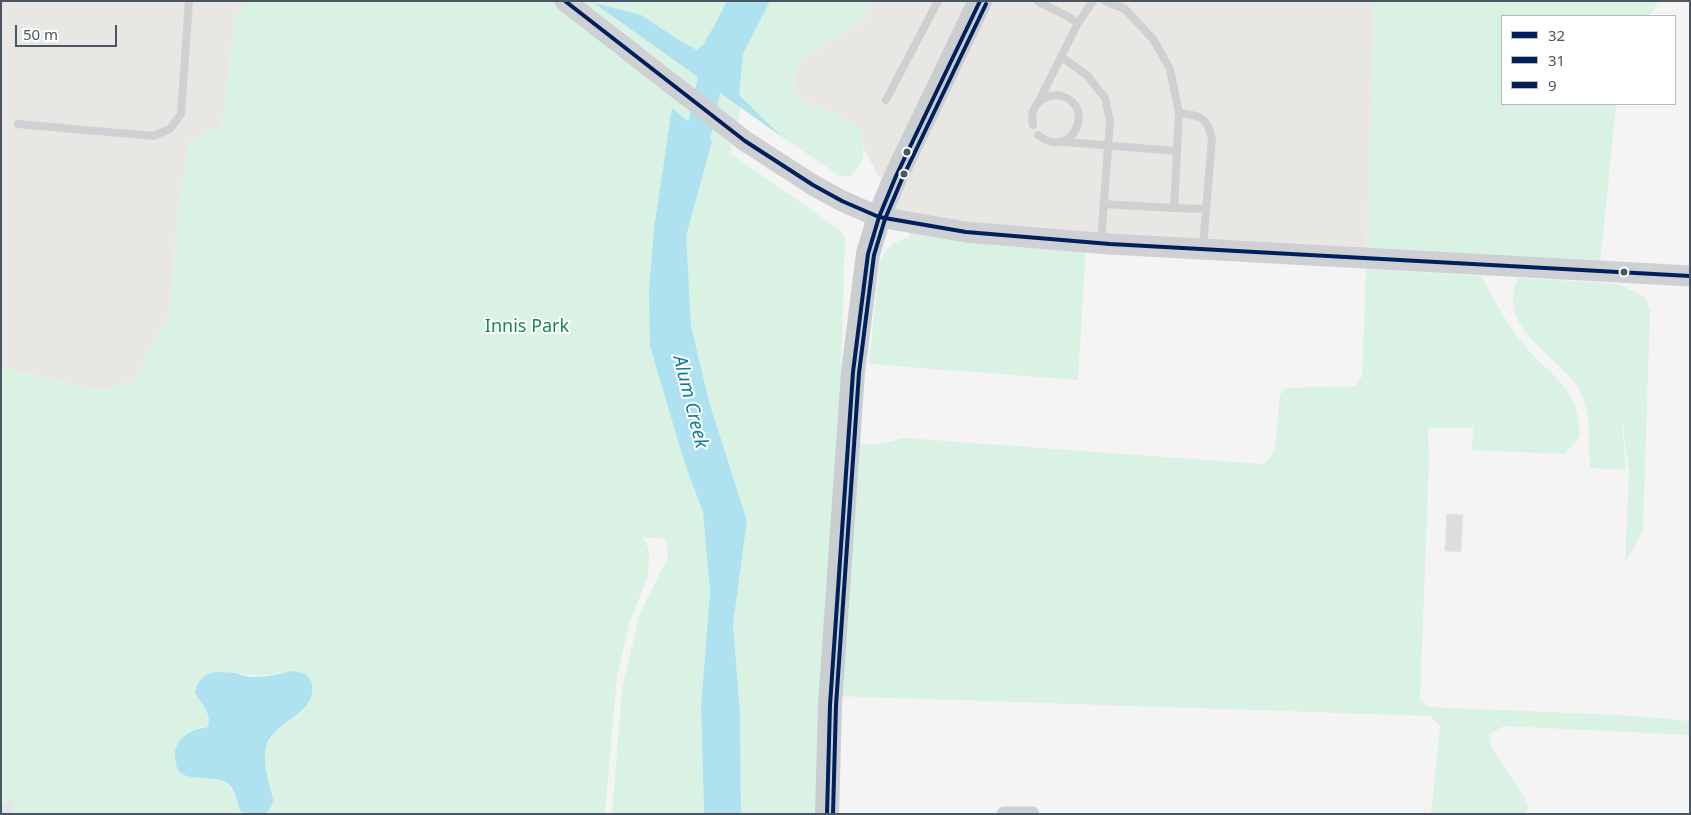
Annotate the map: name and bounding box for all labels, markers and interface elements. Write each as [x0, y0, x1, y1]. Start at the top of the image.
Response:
scale bar [18, 15, 120, 47]
legend [1501, 15, 1676, 105]
text: 50 m [23, 24, 58, 44]
text: 32 [1548, 25, 1565, 45]
text: 31 [1548, 50, 1565, 70]
text: 9 [1548, 75, 1557, 95]
unlabelled marker [902, 147, 912, 157]
unlabelled marker [899, 169, 909, 179]
unlabelled marker [1619, 267, 1629, 277]
park label: Innis Park [485, 316, 569, 338]
water label: Alum Creek [667, 353, 713, 451]

